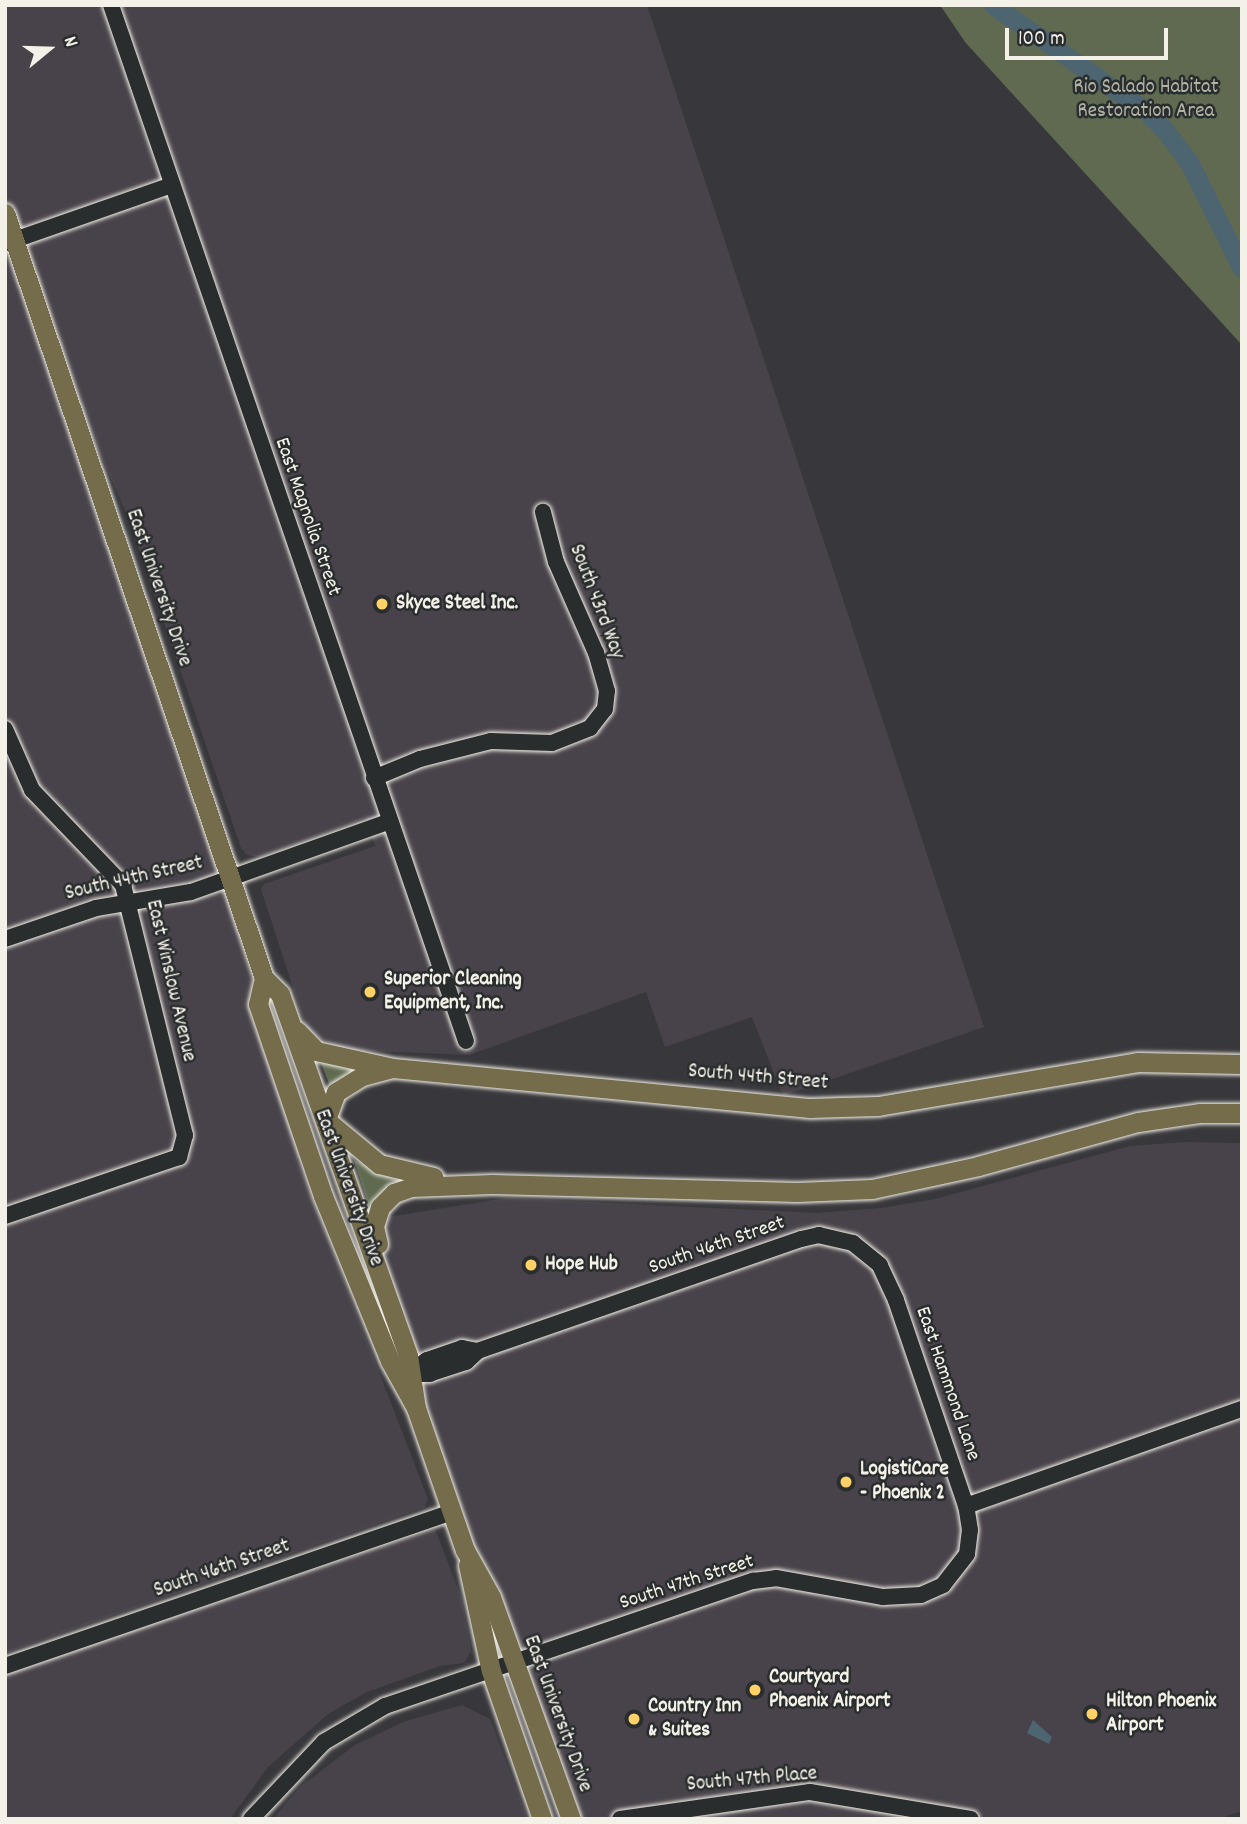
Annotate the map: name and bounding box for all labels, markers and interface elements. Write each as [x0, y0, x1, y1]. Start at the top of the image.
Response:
north arrow [14, 14, 84, 84]
scale bar [1009, 14, 1172, 58]
text: 100 m [1018, 25, 1065, 55]
text: N [55, 33, 84, 51]
park label: Rio Salado Habitat Restoration Area [1073, 75, 1219, 125]
street label: East Magnolia Street [268, 435, 346, 599]
street label: East University Drive [119, 506, 197, 670]
street label: South 43rd Way [563, 541, 629, 663]
place label: Skyce Steel Inc. [396, 591, 518, 617]
marker: Skyce Steel Inc. [374, 596, 390, 612]
street label: South 44th Street [63, 851, 205, 907]
street label: East Winslow Avenue [139, 898, 201, 1064]
place label: Superior Cleaning Equipment, Inc. [384, 967, 522, 1017]
marker: Superior Cleaning Equipment, Inc. [362, 984, 378, 1000]
street label: South 44th Street [687, 1059, 829, 1097]
street label: East University Drive [308, 1106, 388, 1270]
street label: South 46th Street [646, 1211, 788, 1281]
place label: Hope Hub [545, 1252, 618, 1278]
marker: Hope Hub [523, 1257, 539, 1273]
street label: East Hammond Lane [909, 1304, 985, 1464]
place label: LogistiCare - Phoenix 2 [860, 1457, 949, 1507]
marker: LogistiCare - Phoenix 2 [838, 1474, 854, 1490]
street label: South 46th Street [151, 1534, 293, 1604]
street label: South 47th Street [617, 1549, 757, 1617]
street label: East University Drive [517, 1632, 597, 1796]
place label: Courtyard Phoenix Airport [769, 1665, 891, 1715]
marker: Courtyard Phoenix Airport [747, 1682, 763, 1698]
place label: Hilton Phoenix Airport [1106, 1689, 1216, 1739]
place label: Country Inn & Suites [648, 1694, 741, 1744]
marker: Hilton Phoenix Airport [1084, 1706, 1100, 1722]
marker: Country Inn & Suites [626, 1711, 642, 1727]
street label: South 47th Place [686, 1762, 818, 1798]

